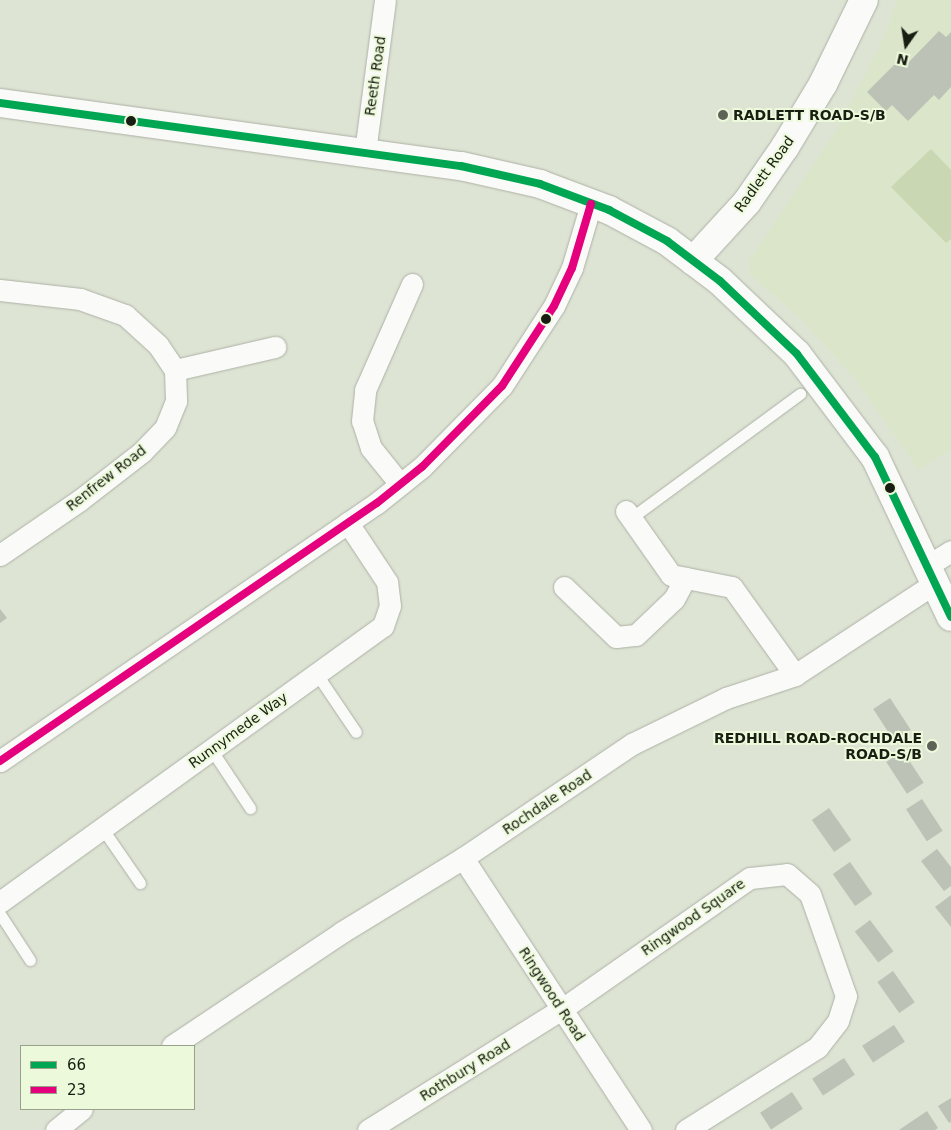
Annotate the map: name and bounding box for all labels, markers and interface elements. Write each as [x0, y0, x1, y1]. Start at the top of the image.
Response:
north arrow [881, 20, 931, 70]
street label: Reeth Road [361, 35, 389, 117]
text: N [895, 51, 910, 69]
place label: RADLETT ROAD-S/B [733, 107, 886, 123]
marker: RADLETT ROAD-S/B [717, 109, 729, 121]
unlabelled marker [126, 116, 136, 126]
street label: Radlett Road [731, 133, 797, 215]
unlabelled marker [541, 314, 551, 324]
street label: Renfrew Road [63, 442, 149, 514]
unlabelled marker [885, 483, 895, 493]
street label: Runnymede Way [185, 689, 291, 771]
place label: REDHILL ROAD-ROCHDALE ROAD-S/B [714, 730, 922, 762]
marker: REDHILL ROAD-ROCHDALE ROAD-S/B [926, 740, 938, 752]
street label: Rochdale Road [499, 766, 595, 838]
street label: Ringwood Square [638, 875, 748, 959]
street label: Ringwood Road [515, 944, 589, 1044]
street label: Rothbury Road [417, 1035, 513, 1105]
legend [20, 1045, 195, 1110]
text: 66 [67, 1056, 86, 1074]
text: 23 [67, 1081, 86, 1099]

